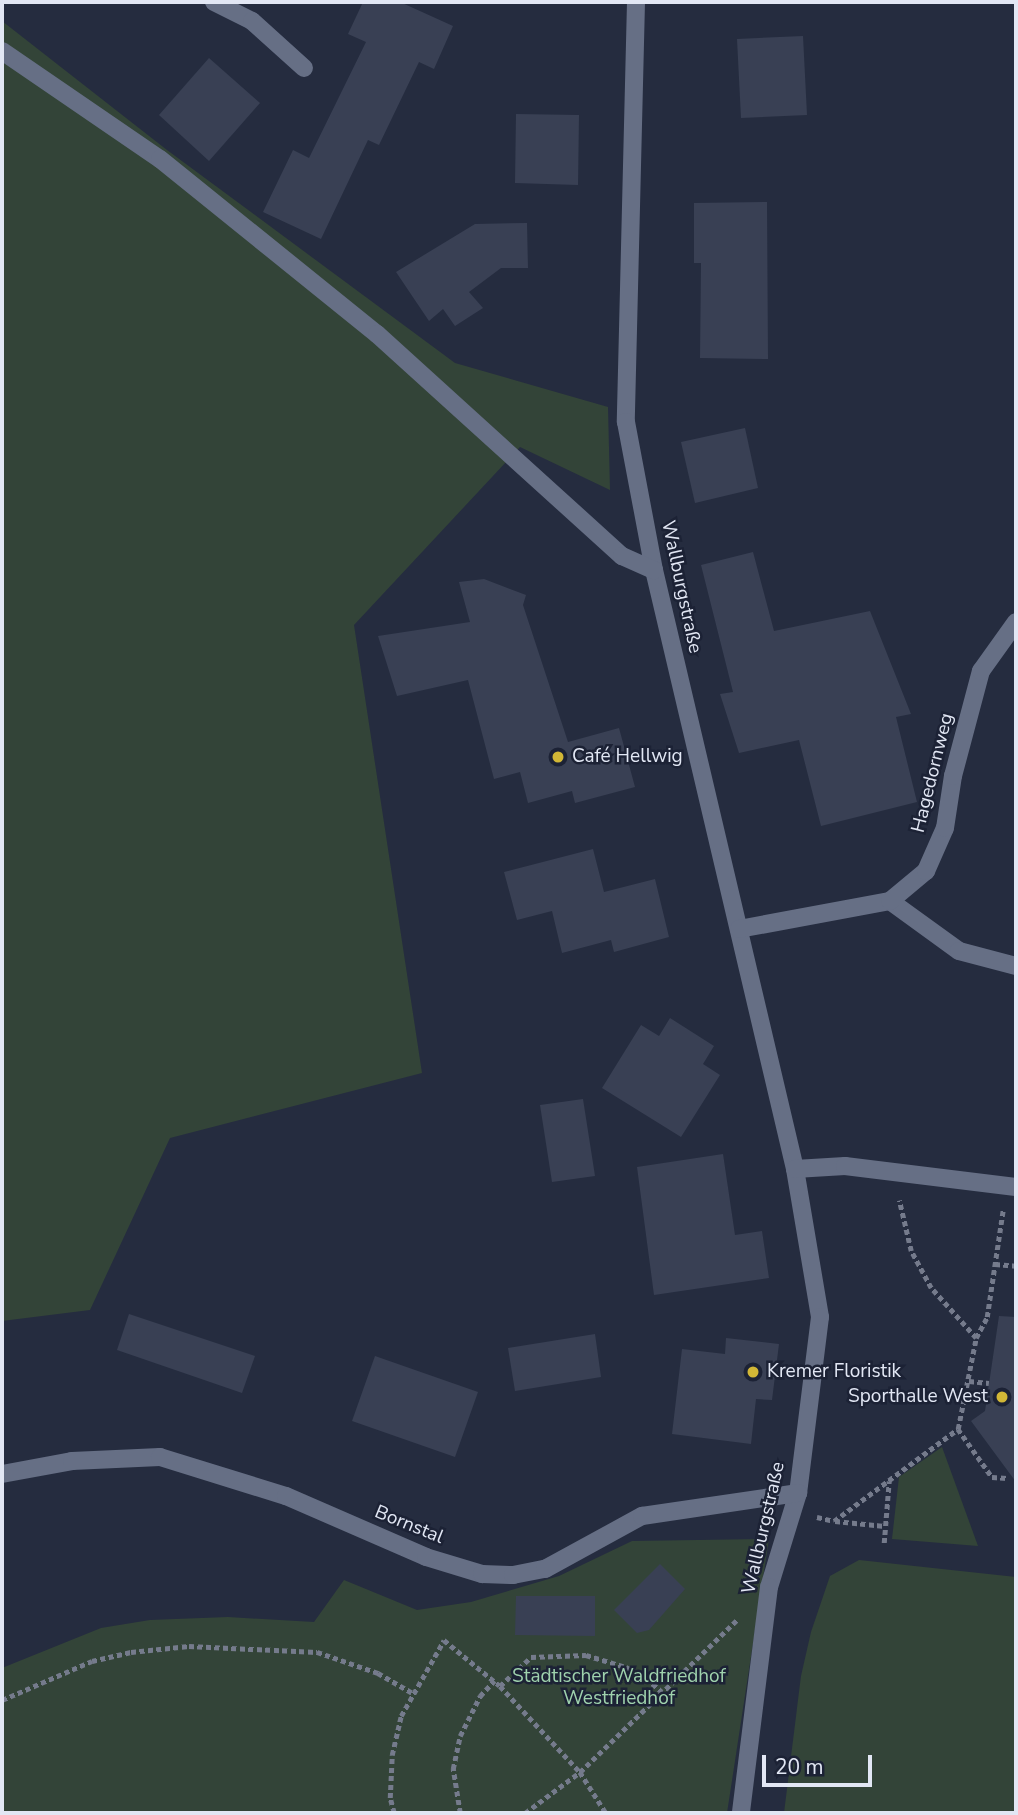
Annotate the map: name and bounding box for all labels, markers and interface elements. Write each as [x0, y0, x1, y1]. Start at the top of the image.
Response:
street label: Wallburgstraße [656, 519, 706, 655]
street label: Hagedornweg [907, 711, 959, 835]
place label: Café Hellwig [572, 746, 683, 768]
marker: Café Hellwig [550, 749, 566, 765]
place label: Kremer Floristik [767, 1361, 901, 1383]
marker: Kremer Floristik [745, 1364, 761, 1380]
place label: Sporthalle West [848, 1386, 988, 1408]
marker: Sporthalle West [994, 1389, 1010, 1405]
street label: Wallburgstraße [738, 1460, 790, 1596]
street label: Bornstal [371, 1501, 447, 1549]
park label: Städtischer Waldfriedhof Westfriedhof [512, 1666, 726, 1710]
scale bar [766, 1742, 876, 1786]
text: 20 m [775, 1753, 824, 1781]

